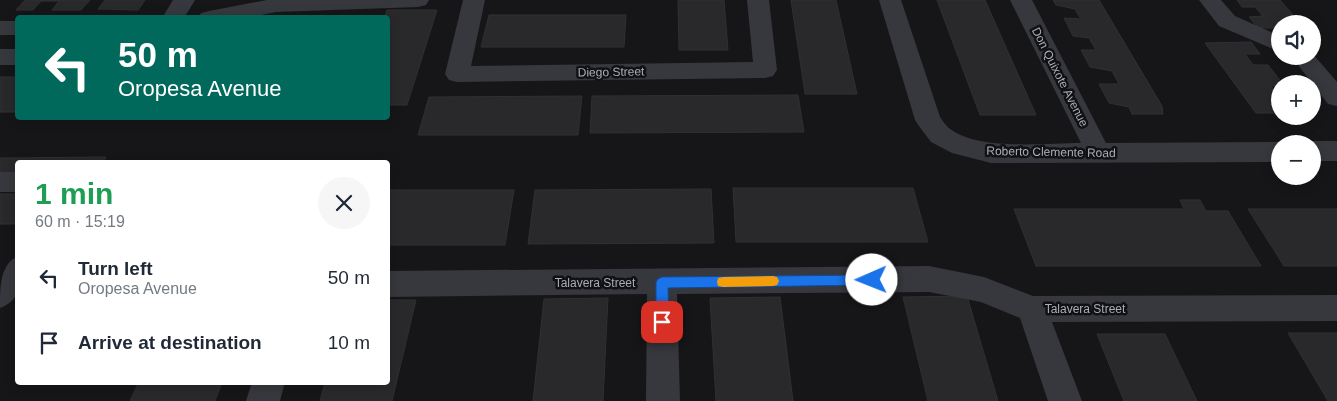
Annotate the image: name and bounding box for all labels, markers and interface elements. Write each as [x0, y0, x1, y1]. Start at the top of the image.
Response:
map controls [1271, 15, 1321, 185]
button: sound [1271, 15, 1321, 65]
street label: Don Quixote Avenue [1029, 25, 1091, 129]
icon: left [35, 35, 100, 100]
text: 50 m [118, 35, 198, 74]
street label: Diego Street [578, 64, 645, 80]
button: + [1271, 75, 1321, 125]
text: Oropesa Avenue [118, 76, 282, 101]
button: − [1271, 135, 1321, 185]
street label: Roberto Clemente Road [986, 144, 1116, 160]
text: 1 min [35, 177, 113, 210]
button: close [318, 177, 370, 229]
text: 60 m · 15:19 [35, 213, 125, 230]
position arrow [845, 253, 897, 305]
text: Turn left [78, 258, 153, 279]
icon: left [35, 264, 63, 292]
text: 50 m [328, 267, 370, 288]
street label: Talavera Street [555, 276, 636, 290]
text: Oropesa Avenue [78, 280, 197, 297]
pin [641, 301, 683, 343]
street label: Talavera Street [1045, 302, 1126, 316]
icon: arrive [648, 308, 676, 336]
icon: arrive [35, 329, 63, 357]
text: Arrive at destination [78, 332, 262, 353]
text: 10 m [328, 332, 370, 353]

